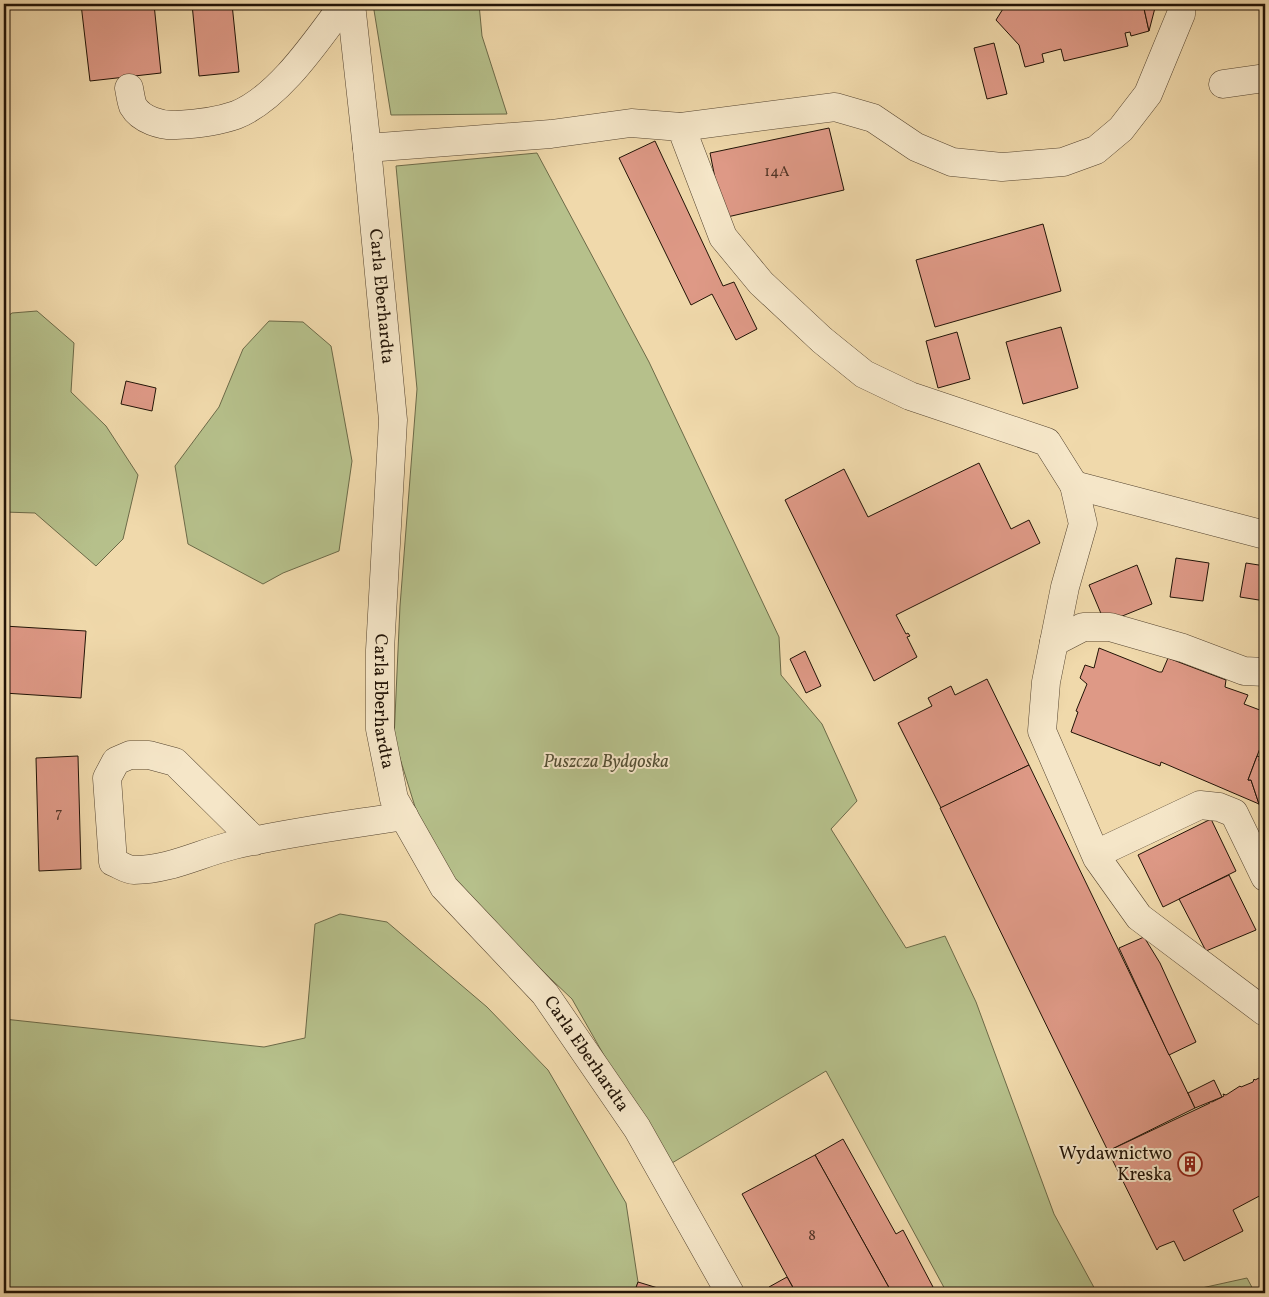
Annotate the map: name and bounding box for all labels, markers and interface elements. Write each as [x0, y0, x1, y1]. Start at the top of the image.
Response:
house number: 14A [764, 162, 790, 183]
street label: Carla Eberhardta [362, 228, 400, 365]
street label: Carla Eberhardta [367, 633, 400, 771]
park label: Puszcza Bydgoska [543, 750, 669, 775]
house number: 7 [55, 803, 63, 824]
street label: Carla Eberhardta [537, 991, 635, 1117]
place label: Wydawnictwo Kreska [1059, 1142, 1172, 1188]
building icon: Wydawnictwo Kreska [1177, 1151, 1203, 1177]
house number: 8 [808, 1226, 816, 1247]

